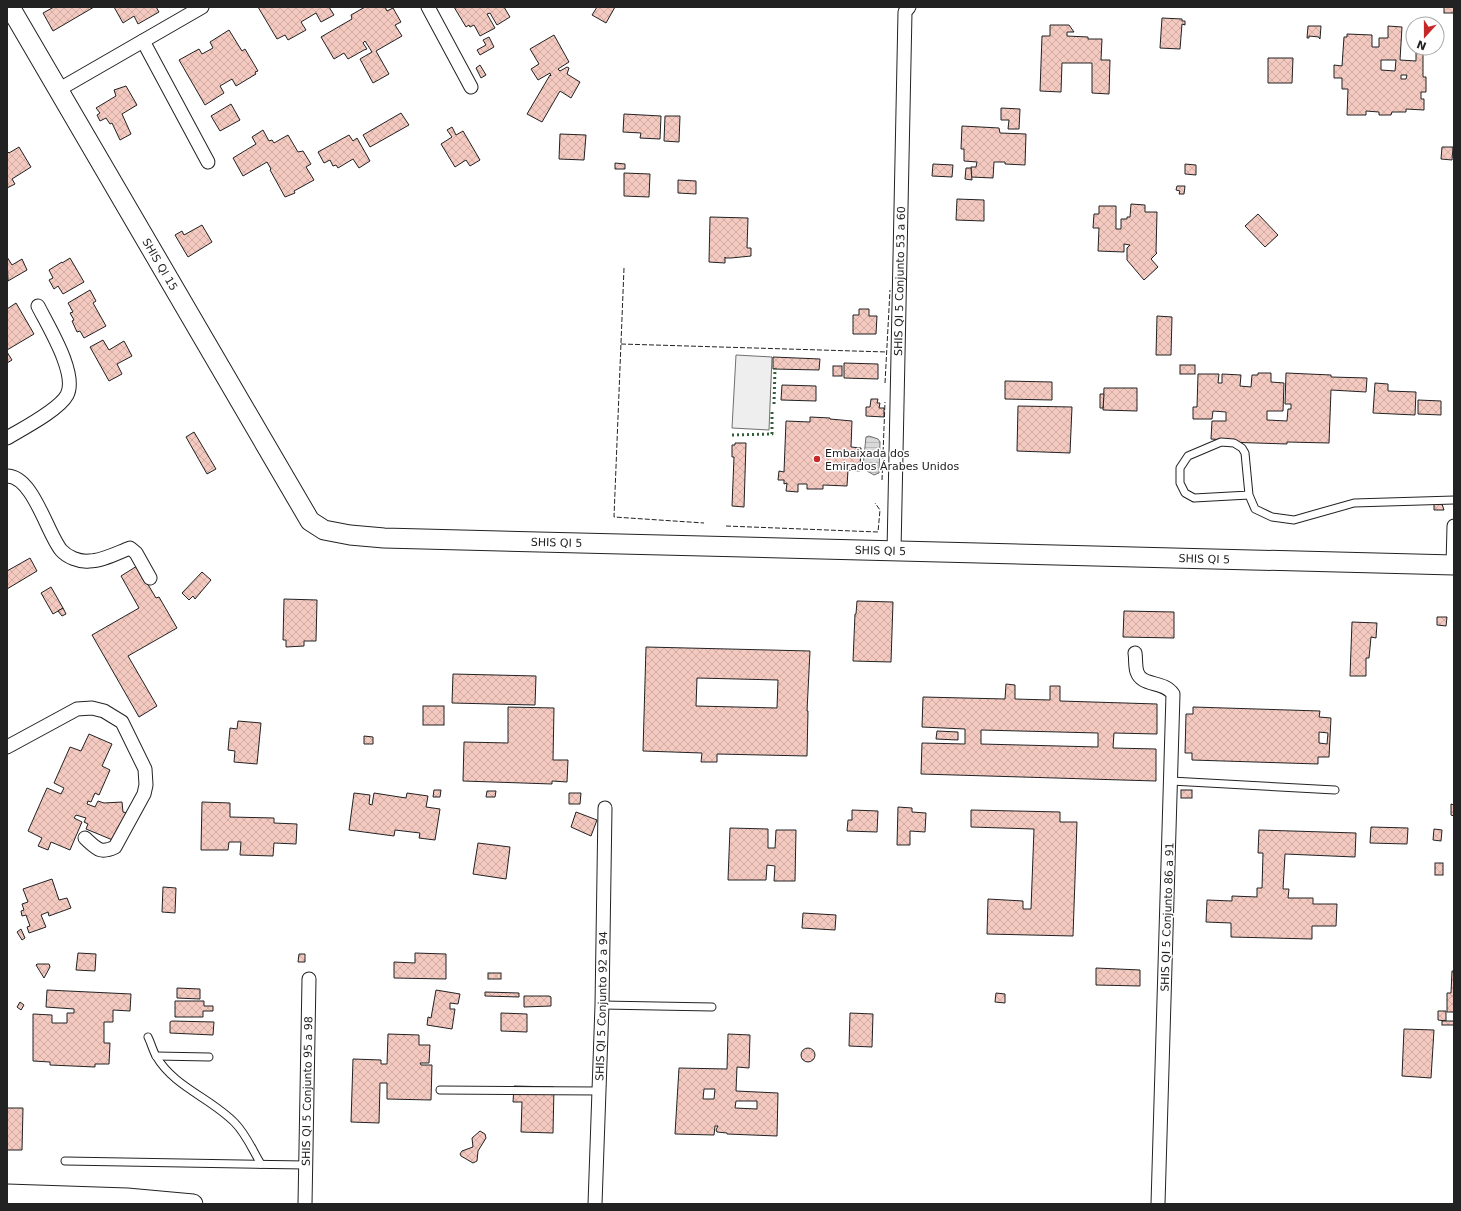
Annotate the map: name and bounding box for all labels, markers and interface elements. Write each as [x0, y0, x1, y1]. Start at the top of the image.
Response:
north arrow [1405, 16, 1445, 56]
text: N [1415, 37, 1428, 53]
street label: SHIS QI 5 Conjunto 53 a 60 [892, 206, 908, 356]
street label: SHIS QI 15 [139, 236, 180, 293]
place label: Embaixada dos Emirados Árabes Unidos [825, 447, 959, 473]
marker: Embaixada dos Emirados Árabes Unidos [812, 454, 822, 464]
street label: SHIS QI 5 [531, 536, 582, 550]
street label: SHIS QI 5 [855, 544, 906, 558]
street label: SHIS QI 5 [1178, 552, 1230, 566]
street label: SHIS QI 5 Conjunto 86 a 91 [1158, 842, 1177, 992]
street label: SHIS QI 5 Conjunto 92 a 94 [593, 931, 610, 1081]
street label: SHIS QI 5 Conjunto 95 a 98 [300, 1016, 315, 1166]

